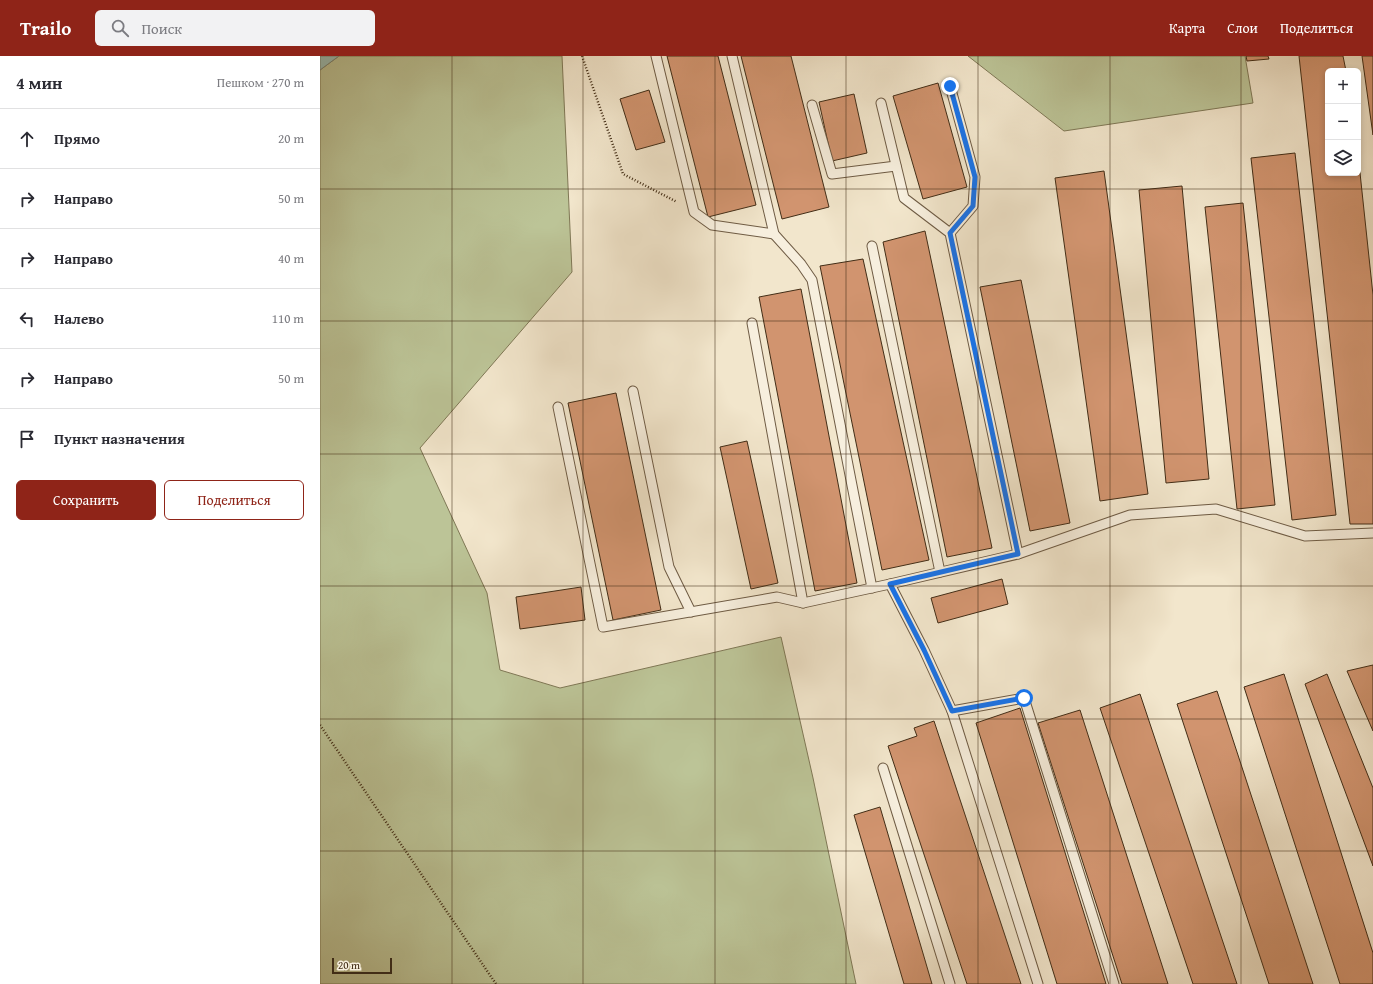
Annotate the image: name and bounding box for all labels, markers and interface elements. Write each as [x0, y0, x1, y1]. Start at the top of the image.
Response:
search box [95, 10, 375, 46]
text: Trailo [20, 14, 71, 42]
icon: search [109, 17, 131, 39]
text: Поиск [141, 18, 182, 39]
text: Карта [1169, 18, 1205, 38]
text: Слои [1227, 18, 1258, 38]
text: Поделиться [1280, 18, 1353, 38]
map controls [1325, 68, 1361, 176]
button: + [1325, 68, 1361, 104]
text: 4 мин [16, 70, 62, 95]
text: Пешком · 270 m [217, 73, 304, 92]
route end [941, 77, 959, 95]
button: − [1325, 104, 1361, 140]
icon: ahead [16, 128, 38, 150]
text: Прямо [54, 128, 100, 149]
text: 20 m [278, 129, 304, 148]
button: layers [1325, 140, 1361, 176]
icon: right [16, 188, 38, 210]
text: Направо [54, 188, 113, 209]
text: 50 m [278, 189, 304, 208]
icon: right [16, 248, 38, 270]
text: Направо [54, 248, 113, 269]
text: 40 m [278, 249, 304, 268]
icon: left [16, 308, 38, 330]
text: Налево [54, 308, 104, 329]
text: 110 m [272, 309, 304, 328]
icon: right [16, 368, 38, 390]
text: Направо [54, 368, 113, 389]
text: 50 m [278, 369, 304, 388]
icon: arrive [16, 428, 38, 450]
text: Пункт назначения [54, 428, 185, 449]
button: Сохранить [16, 480, 156, 520]
button: Поделиться [164, 480, 304, 520]
route start [1015, 689, 1033, 707]
scale bar [332, 956, 392, 975]
text: 20 m [338, 957, 360, 973]

